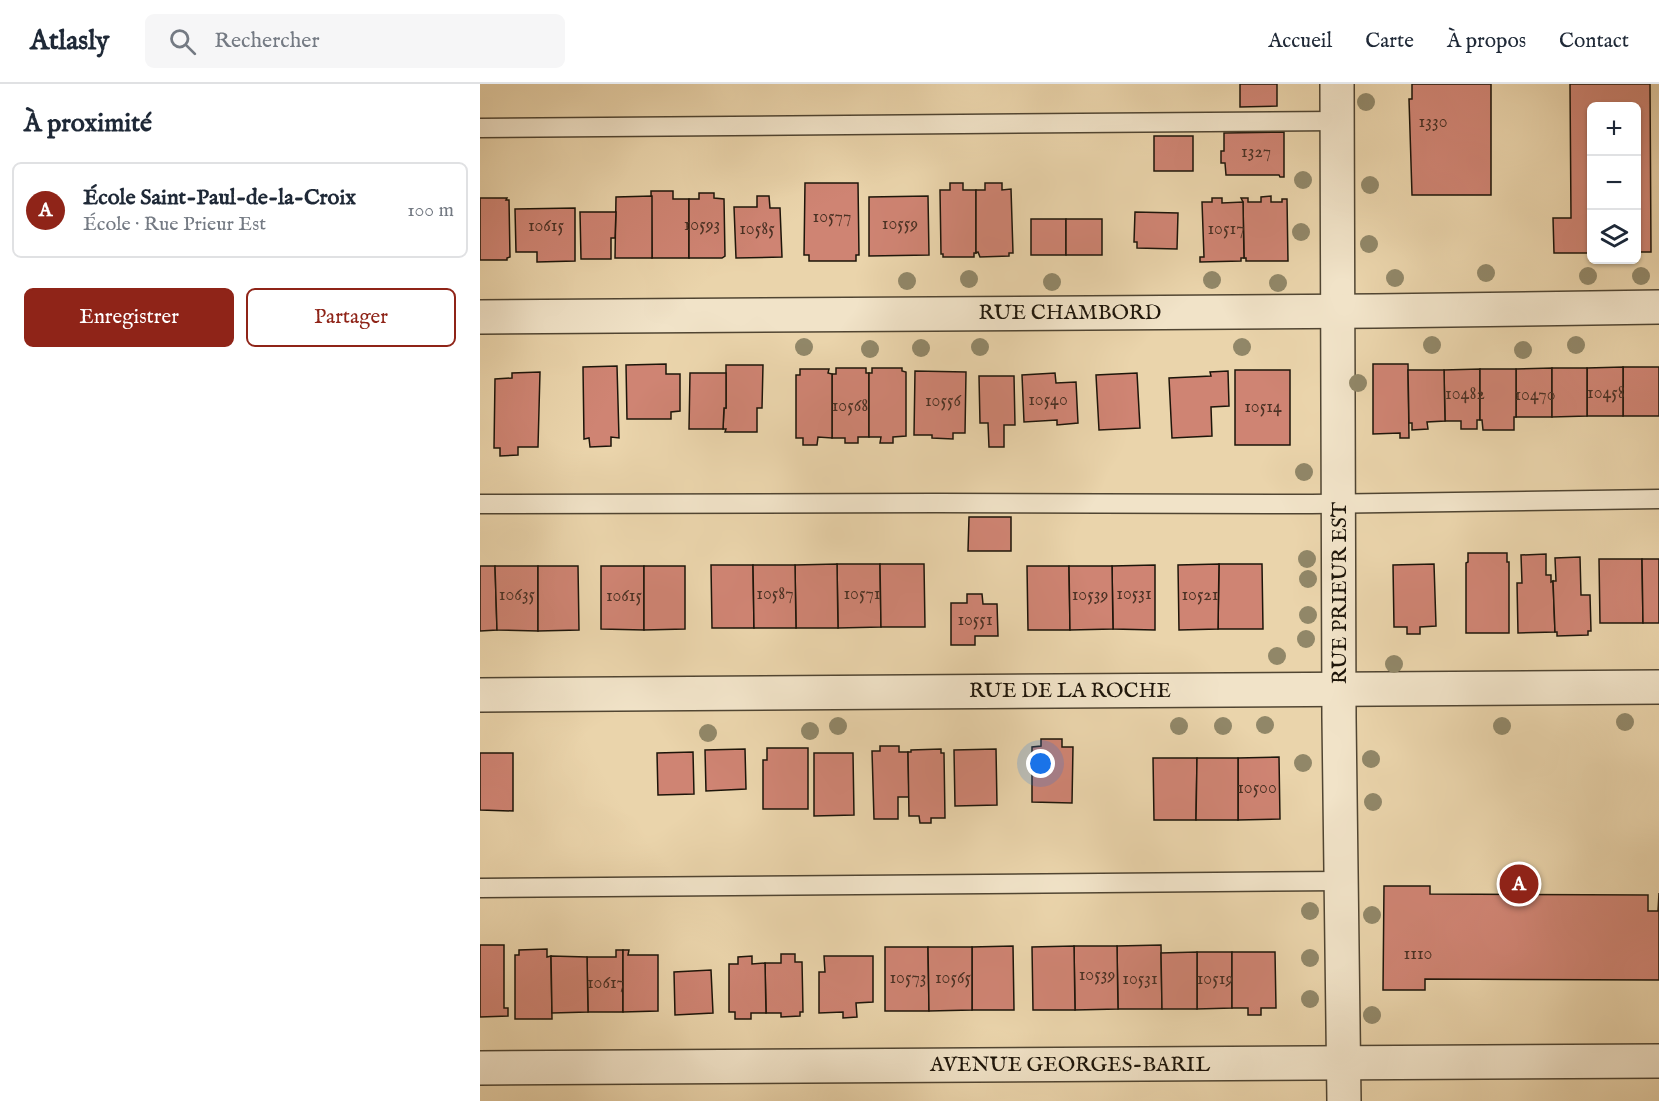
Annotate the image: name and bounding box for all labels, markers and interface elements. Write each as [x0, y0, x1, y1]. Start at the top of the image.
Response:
search box [145, 14, 565, 68]
text: Atlasly [30, 24, 109, 59]
icon: search [166, 25, 199, 58]
text: Rechercher [214, 27, 320, 55]
text: Accueil [1268, 28, 1332, 55]
text: Carte [1365, 28, 1414, 55]
text: À propos [1447, 28, 1526, 55]
text: Contact [1559, 28, 1629, 55]
map controls [1587, 102, 1641, 264]
button: + [1587, 102, 1641, 156]
text: À proximité [24, 107, 152, 140]
house number: 1330 [1419, 111, 1448, 134]
house number: 1327 [1241, 141, 1271, 164]
button: − [1587, 156, 1641, 210]
text: École Saint-Paul-de-la-Croix [83, 184, 356, 212]
text: A [39, 198, 52, 223]
text: 100 m [407, 198, 454, 223]
house number: 10577 [813, 206, 851, 229]
button: layers [1587, 210, 1641, 264]
text: École · Rue Prieur Est [83, 212, 266, 237]
house number: 10559 [882, 213, 918, 236]
house number: 10593 [684, 214, 720, 237]
house number: 10615 [528, 215, 565, 238]
house number: 10585 [739, 218, 775, 241]
house number: 10517 [1207, 218, 1245, 241]
button: Enregistrer [24, 288, 234, 347]
button: Partager [246, 288, 456, 347]
street label: RUE CHAMBORD [979, 300, 1161, 327]
house number: 10458 [1587, 382, 1625, 405]
house number: 10482 [1445, 383, 1485, 406]
house number: 10470 [1515, 384, 1556, 407]
house number: 10540 [1028, 389, 1068, 412]
house number: 10556 [925, 390, 961, 413]
house number: 10568 [832, 395, 868, 418]
house number: 10514 [1244, 396, 1282, 419]
street label: RUE PRIEUR EST [1327, 501, 1354, 684]
house number: 10587 [756, 583, 794, 606]
house number: 10571 [843, 583, 881, 606]
house number: 10531 [1116, 583, 1152, 606]
house number: 10635 [499, 584, 536, 607]
house number: 10539 [1072, 584, 1108, 607]
house number: 10521 [1181, 584, 1219, 607]
house number: 10615 [606, 585, 643, 608]
house number: 10551 [957, 609, 993, 632]
street label: RUE DE LA ROCHE [969, 678, 1171, 705]
your location [1026, 749, 1055, 778]
house number: 10500 [1237, 777, 1277, 800]
pin: A [1500, 862, 1538, 906]
house number: 1110 [1404, 943, 1432, 966]
house number: 10539 [1079, 964, 1115, 987]
house number: 10573 [889, 967, 927, 990]
house number: 10565 [935, 967, 971, 990]
house number: 10531 [1122, 968, 1158, 991]
house number: 10519 [1197, 968, 1233, 991]
house number: 10617 [587, 972, 625, 995]
street label: AVENUE GEORGES-BARIL [929, 1052, 1210, 1079]

